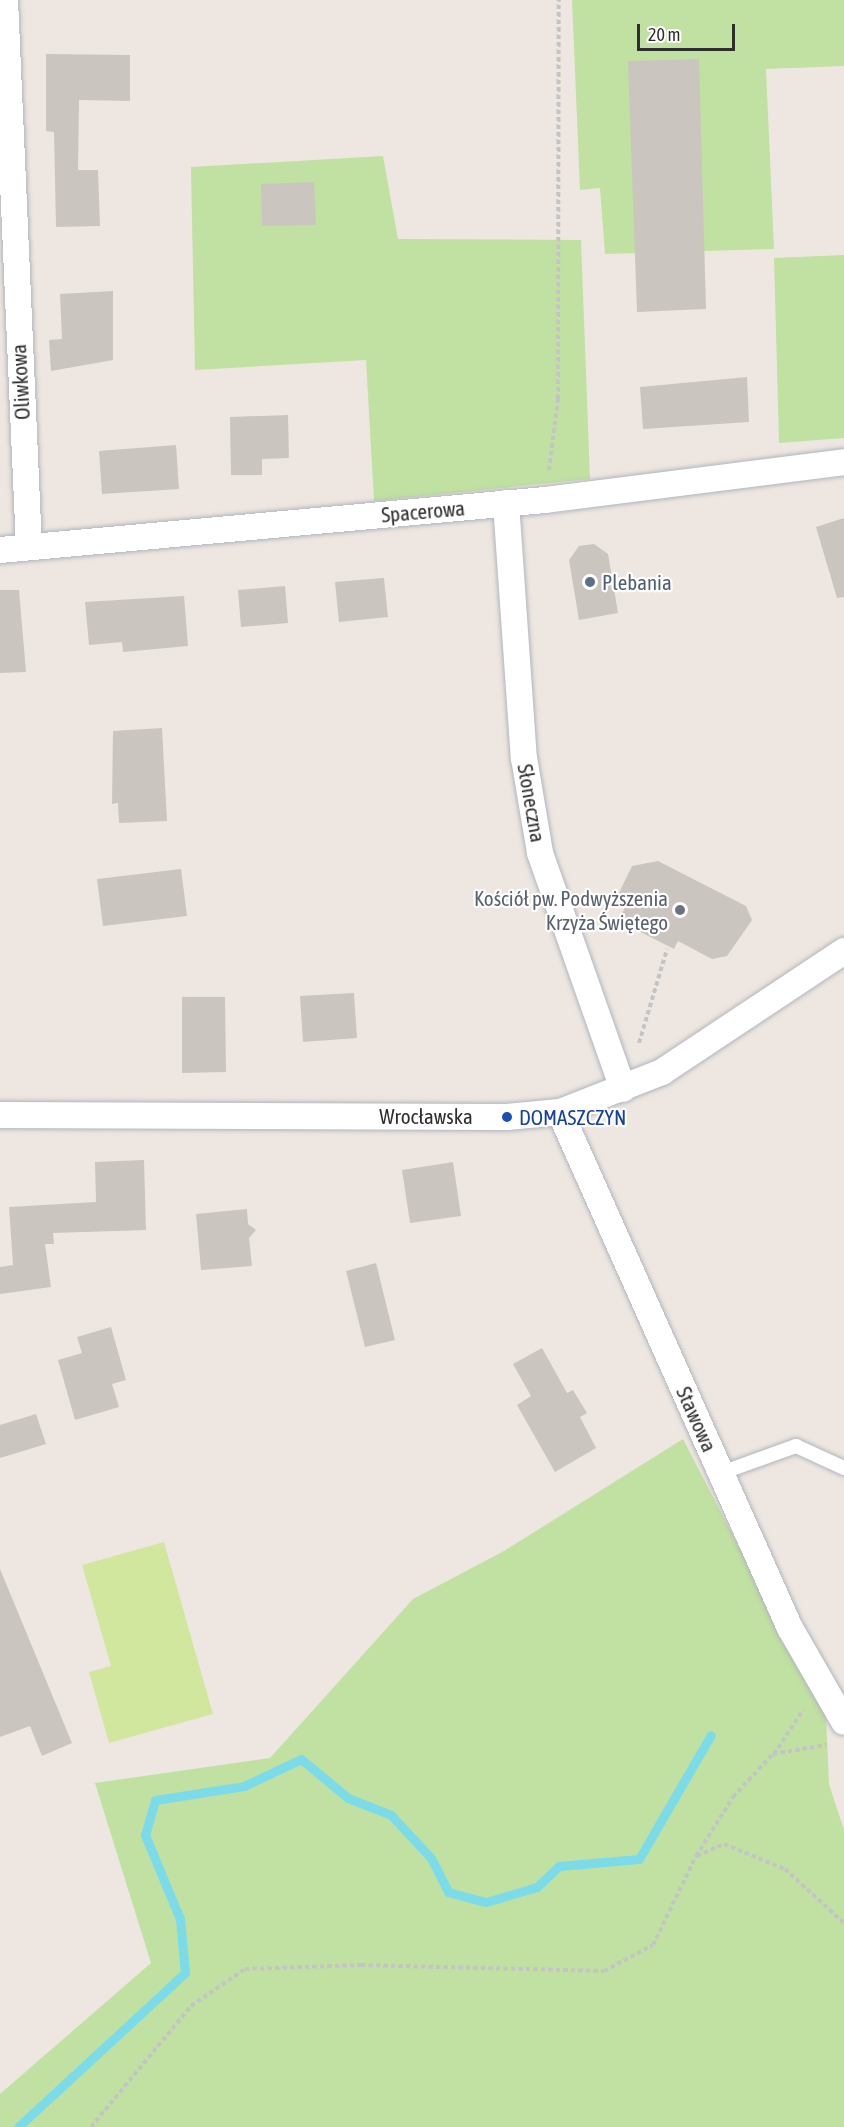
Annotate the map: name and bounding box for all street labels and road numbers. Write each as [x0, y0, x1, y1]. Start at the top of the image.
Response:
street label: Oliwkowa [5, 344, 35, 420]
street label: Spacerowa [380, 495, 466, 527]
street label: Słoneczna [513, 762, 551, 844]
street label: Wrocławska [379, 1103, 473, 1129]
street label: Stawowa [672, 1382, 722, 1456]

